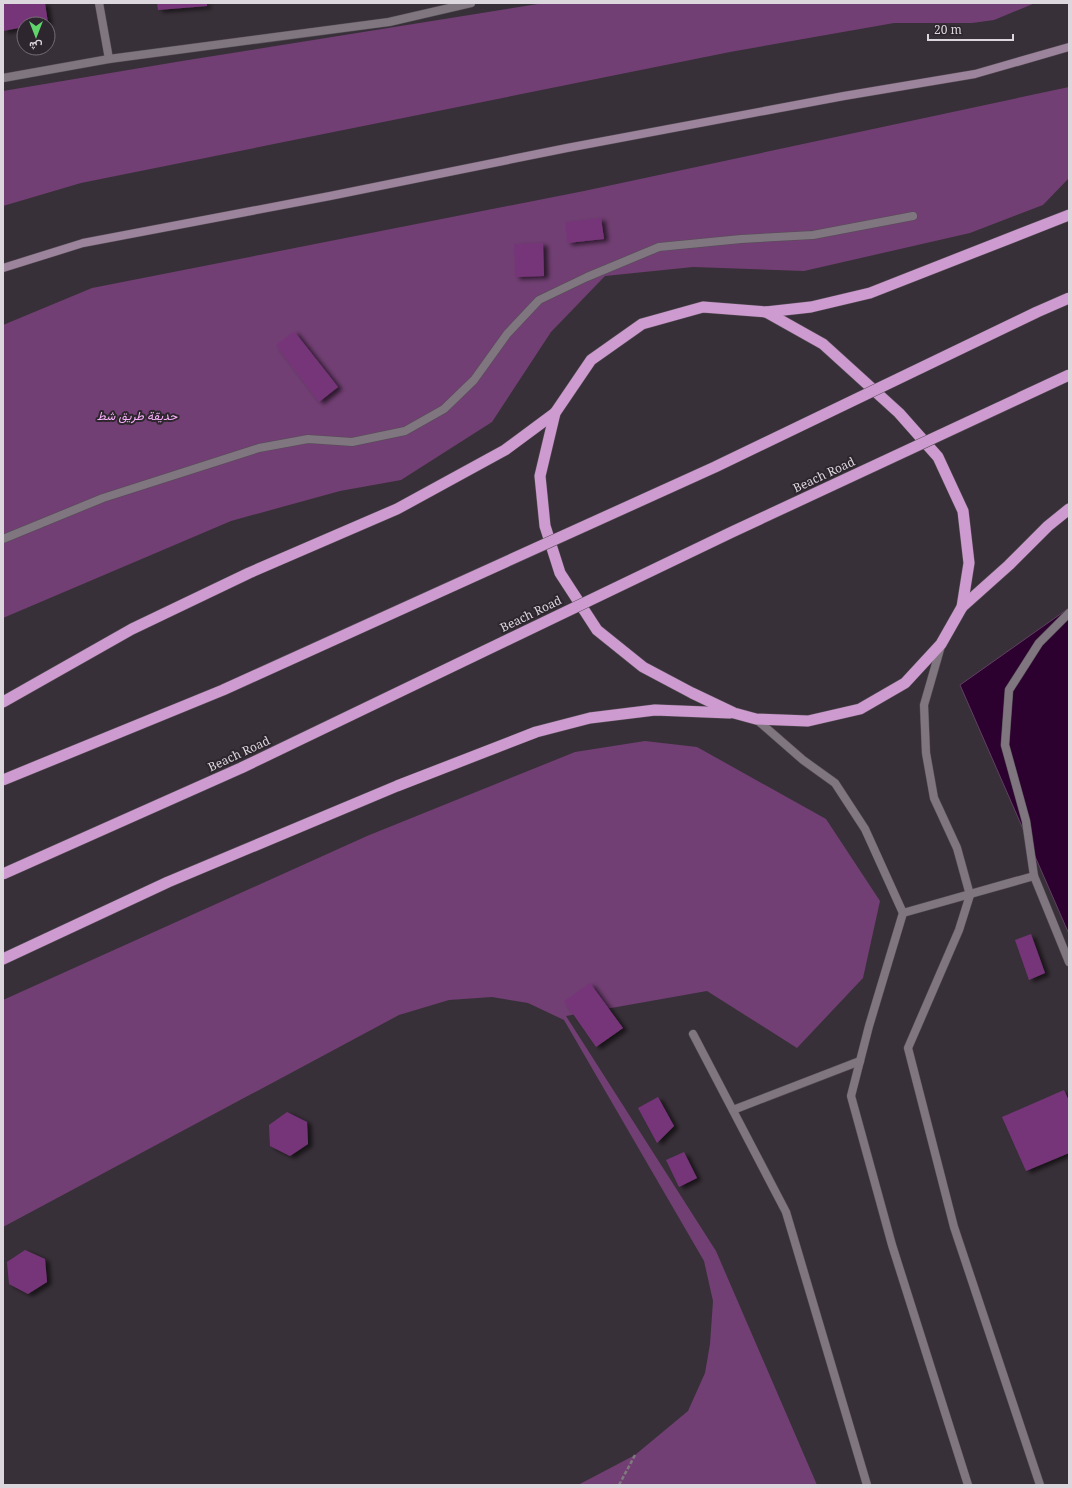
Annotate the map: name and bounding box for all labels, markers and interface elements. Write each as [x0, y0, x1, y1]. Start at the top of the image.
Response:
north arrow [16, 16, 56, 56]
scale bar [928, 16, 1013, 42]
text: 20 m [934, 21, 962, 38]
text: ش [29, 39, 43, 54]
park label: حديقة طريق شط [97, 407, 178, 424]
street label: Beach Road [790, 453, 858, 496]
street label: Beach Road [497, 591, 565, 636]
street label: Beach Road [205, 732, 273, 775]

